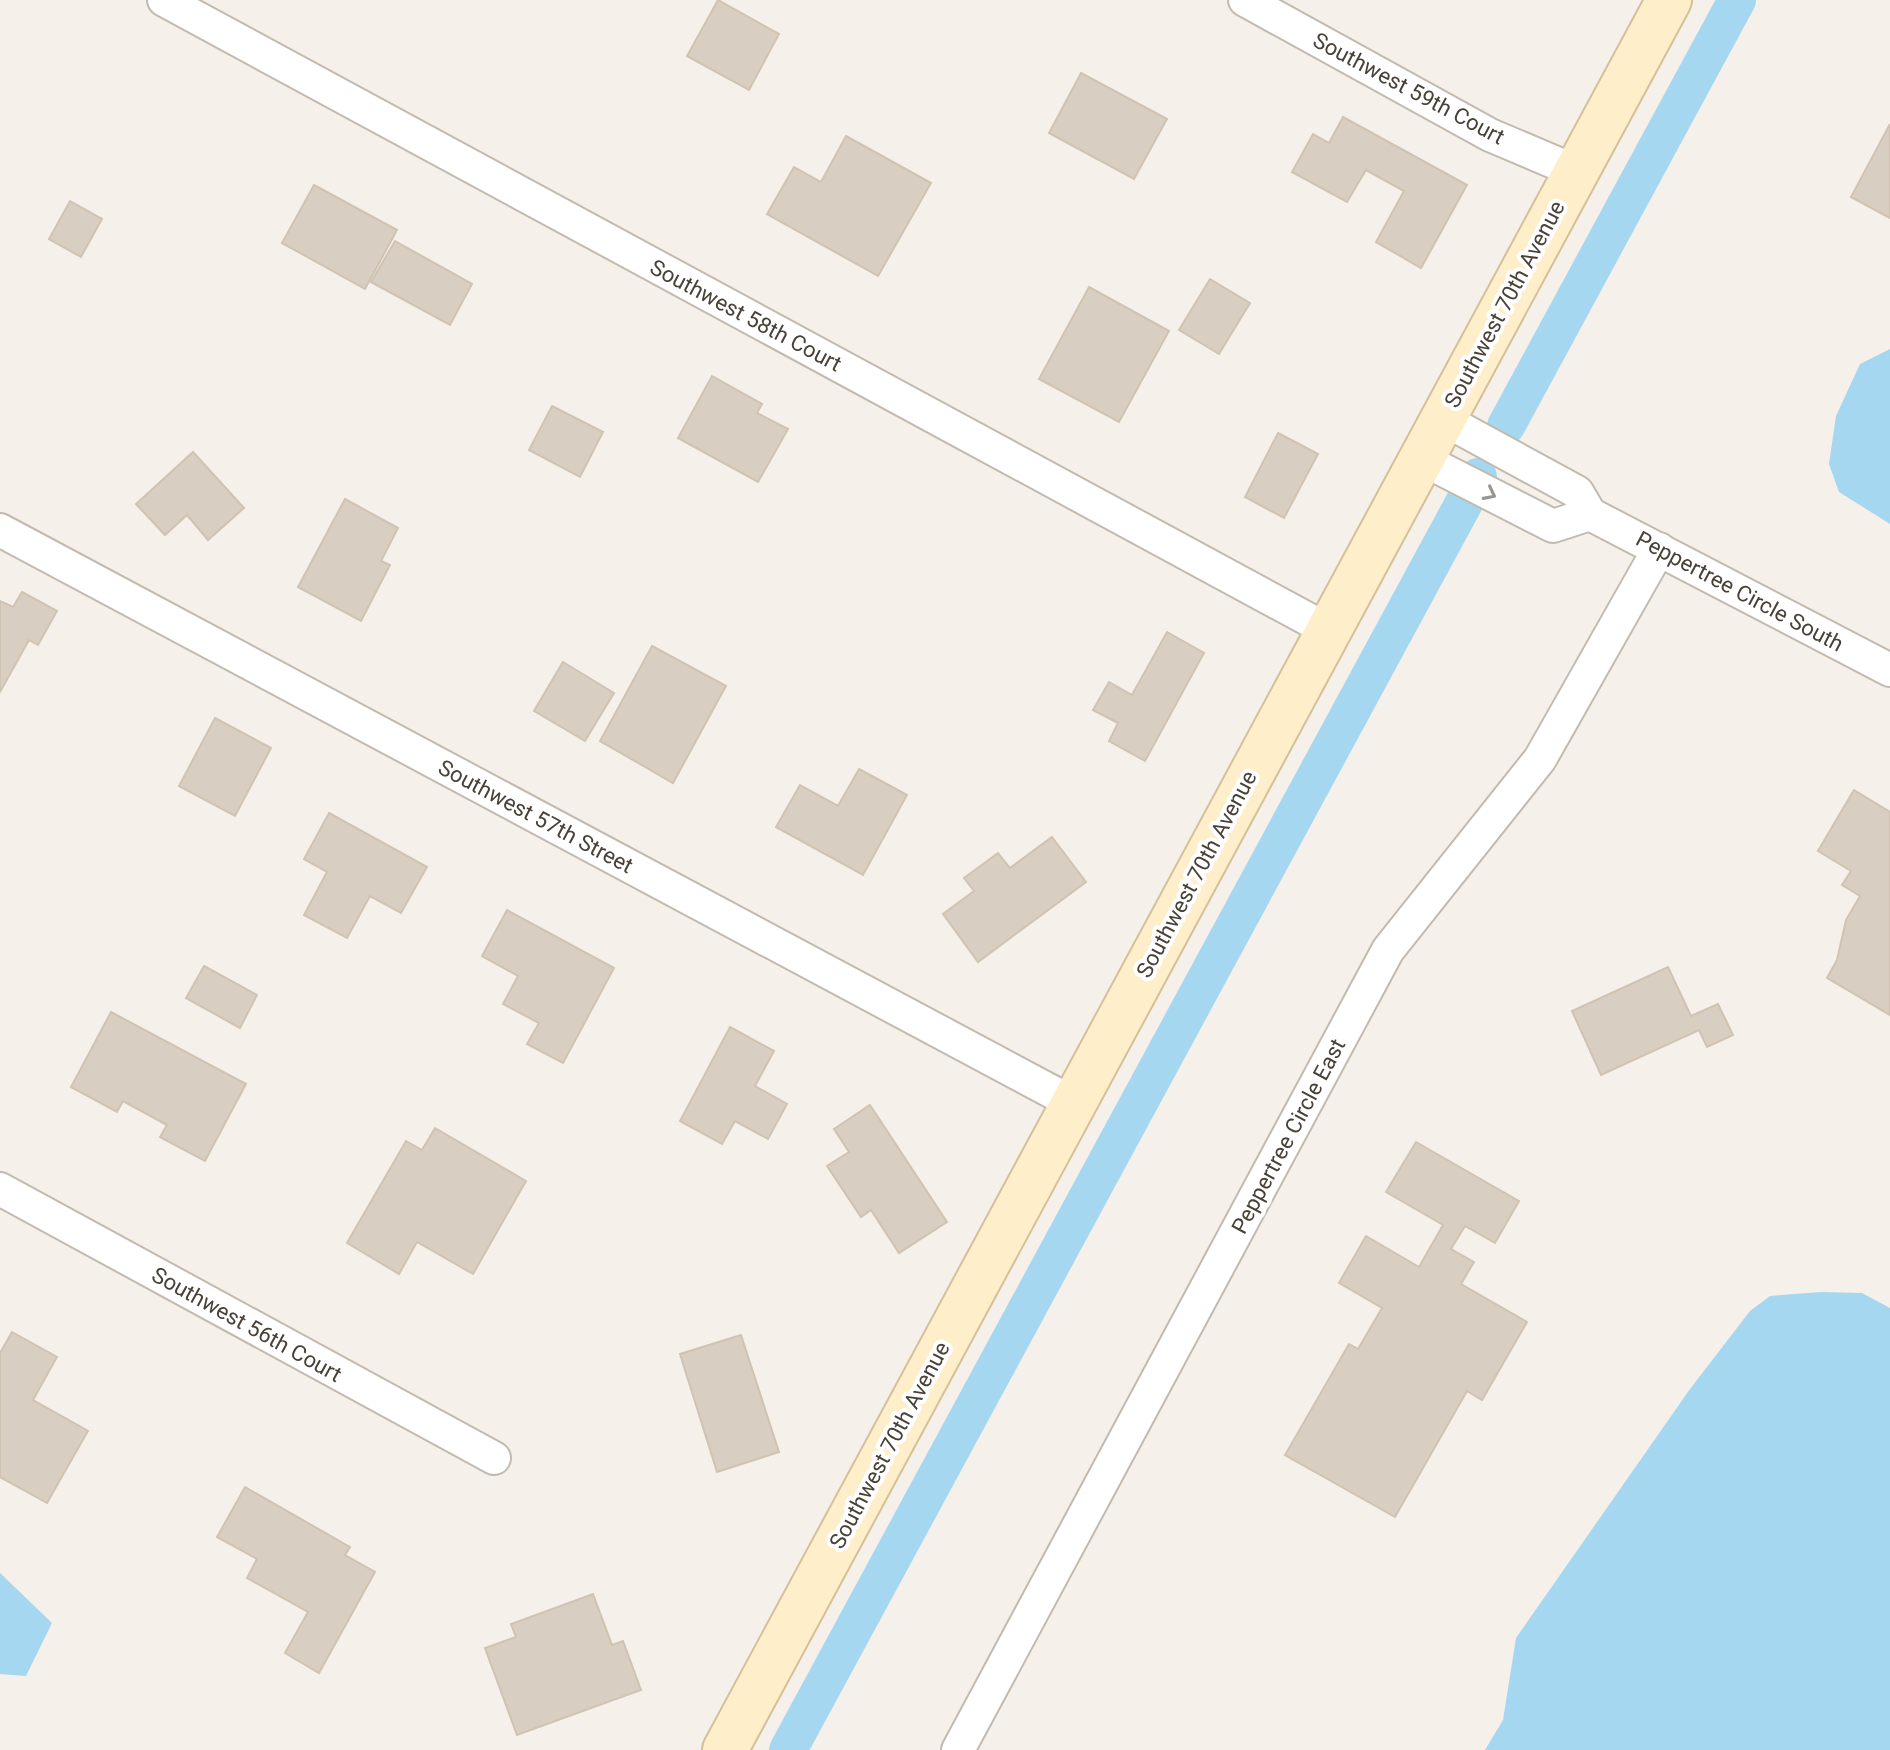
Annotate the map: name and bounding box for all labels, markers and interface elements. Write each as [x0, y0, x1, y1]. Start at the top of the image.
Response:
street label: Southwest 59th Court [1309, 27, 1509, 149]
street label: Southwest 70th Avenue [1439, 197, 1570, 412]
street label: Southwest 58th Court [646, 254, 846, 376]
one-way arrow [1481, 484, 1496, 499]
street label: Peppertree Circle South [1632, 526, 1848, 657]
street label: Southwest 57th Street [434, 755, 637, 878]
street label: Southwest 70th Avenue [1131, 767, 1262, 982]
street label: Peppertree Circle East [1226, 1035, 1350, 1238]
street label: Southwest 56th Court [148, 1262, 346, 1387]
street label: Southwest 70th Avenue [824, 1338, 955, 1553]

